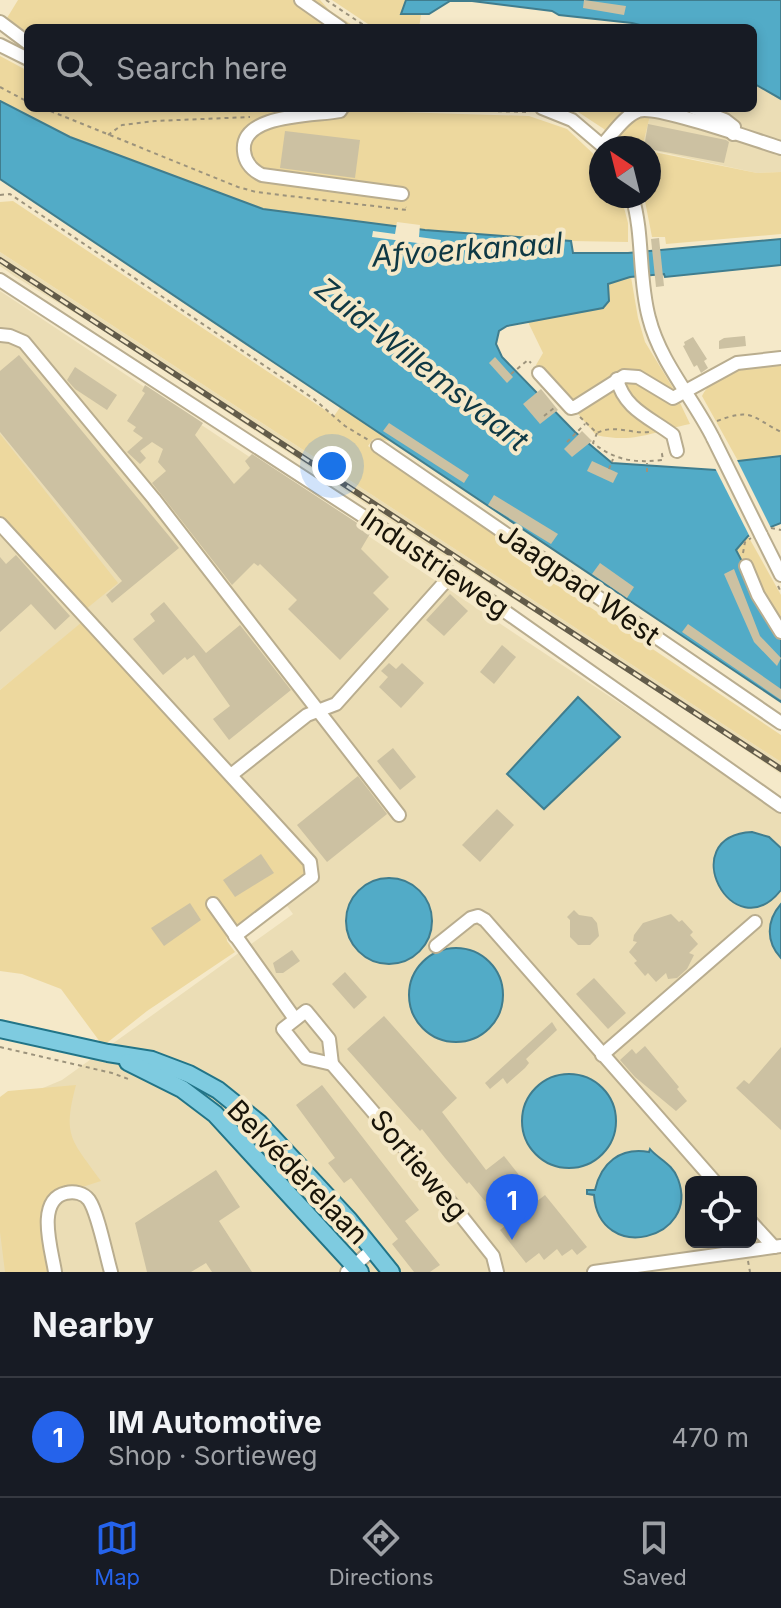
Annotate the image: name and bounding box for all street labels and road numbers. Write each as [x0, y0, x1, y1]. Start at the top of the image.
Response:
street label: Industrieweg [355, 501, 515, 625]
street label: Jaagpad West [492, 516, 666, 652]
street label: Belvédèrelaan [221, 1093, 375, 1251]
street label: Sortieweg [363, 1103, 475, 1227]

